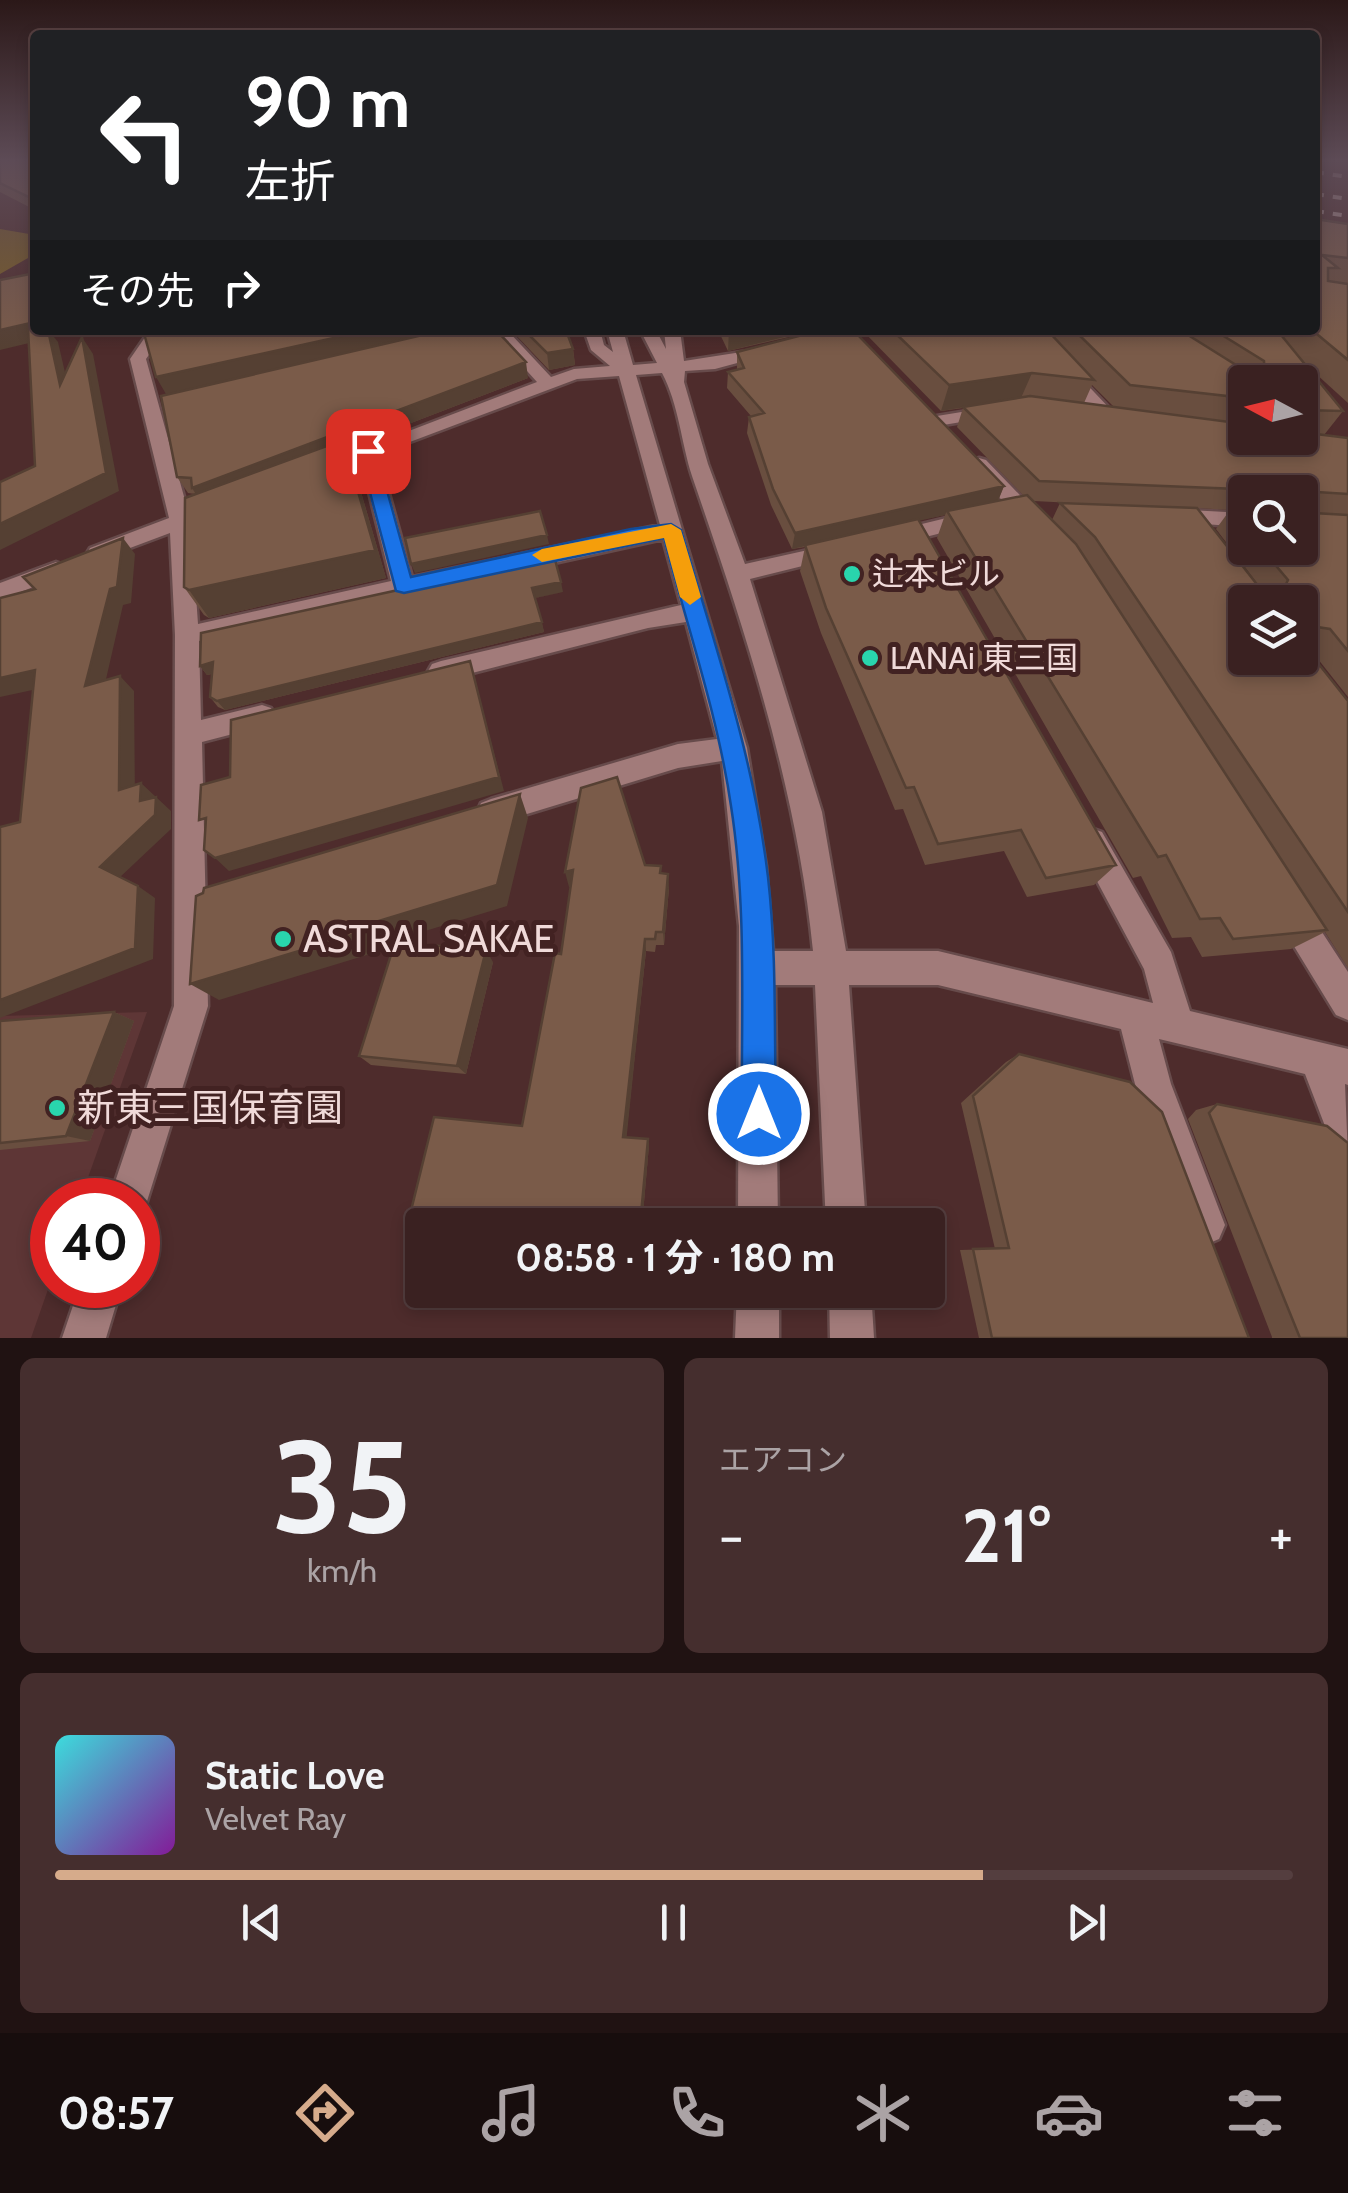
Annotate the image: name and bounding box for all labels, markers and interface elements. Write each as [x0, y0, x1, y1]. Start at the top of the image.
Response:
text: 90 m [245, 59, 410, 145]
icon: left [80, 70, 210, 200]
text: 左折 [245, 154, 335, 208]
icon: right [214, 260, 269, 315]
text: その先 [80, 267, 194, 314]
north arrow [1228, 365, 1318, 455]
map controls [1228, 365, 1318, 675]
pin [326, 409, 411, 494]
icon: arrive [341, 424, 396, 479]
button: search [1228, 475, 1318, 565]
place label: 辻本ビル [872, 554, 1000, 593]
marker: 辻本ビル [841, 563, 863, 585]
button: layers [1228, 585, 1318, 675]
place label: LANAi 東三国 [890, 638, 1078, 677]
marker: LANAi 東三国 [859, 647, 881, 669]
place label: ASTRAL SAKAE [303, 915, 554, 962]
marker: ASTRAL SAKAE [272, 928, 294, 950]
position arrow [707, 1062, 811, 1166]
place label: 新東三国保育園 [77, 1084, 343, 1131]
marker: 新東三国保育園 [46, 1097, 68, 1119]
speed limit sign: 40 [30, 1178, 160, 1308]
text: 08:58 · 1 分 · 180 m [515, 1234, 835, 1281]
text: 35 [272, 1407, 412, 1565]
text: エアコン [719, 1440, 847, 1479]
text: 21° [961, 1490, 1051, 1581]
text: − [719, 1502, 743, 1569]
text: + [1269, 1502, 1293, 1569]
text: km/h [307, 1551, 377, 1590]
text: Static Love [205, 1752, 384, 1799]
text: Velvet Ray [205, 1799, 346, 1838]
icon: previous [234, 1895, 289, 1950]
icon: pause [646, 1895, 701, 1950]
icon: next [1059, 1895, 1114, 1950]
icon: directions [290, 2078, 360, 2148]
icon: music [476, 2078, 546, 2148]
icon: phone [662, 2078, 732, 2148]
icon: climate [848, 2078, 918, 2148]
icon: car [1034, 2078, 1104, 2148]
icon: filters [1220, 2078, 1290, 2148]
text: 08:57 [58, 2086, 174, 2140]

